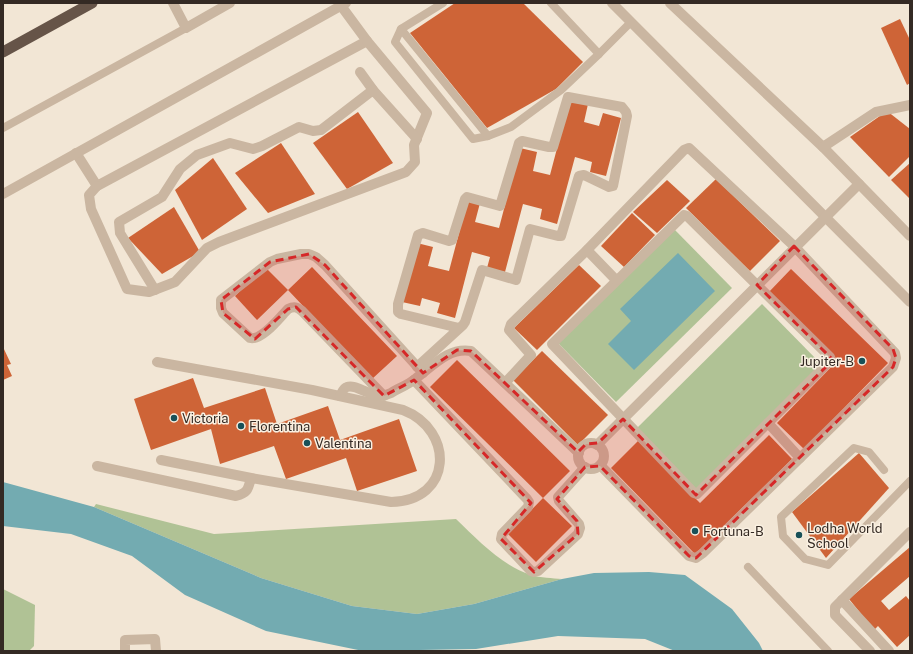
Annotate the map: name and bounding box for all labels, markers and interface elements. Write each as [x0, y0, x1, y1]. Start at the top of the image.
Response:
place label: Jupiter-B [800, 354, 854, 369]
marker: Jupiter-B [857, 356, 867, 366]
place label: Victoria [182, 411, 228, 426]
marker: Victoria [169, 413, 179, 423]
place label: Florentina [249, 419, 310, 434]
marker: Florentina [236, 421, 246, 431]
place label: Valentina [315, 436, 372, 451]
marker: Valentina [302, 438, 312, 448]
place label: Lodha World School [807, 521, 883, 551]
place label: Fortuna-B [703, 524, 764, 539]
marker: Fortuna-B [690, 526, 700, 536]
marker: Lodha World School [794, 530, 804, 540]

